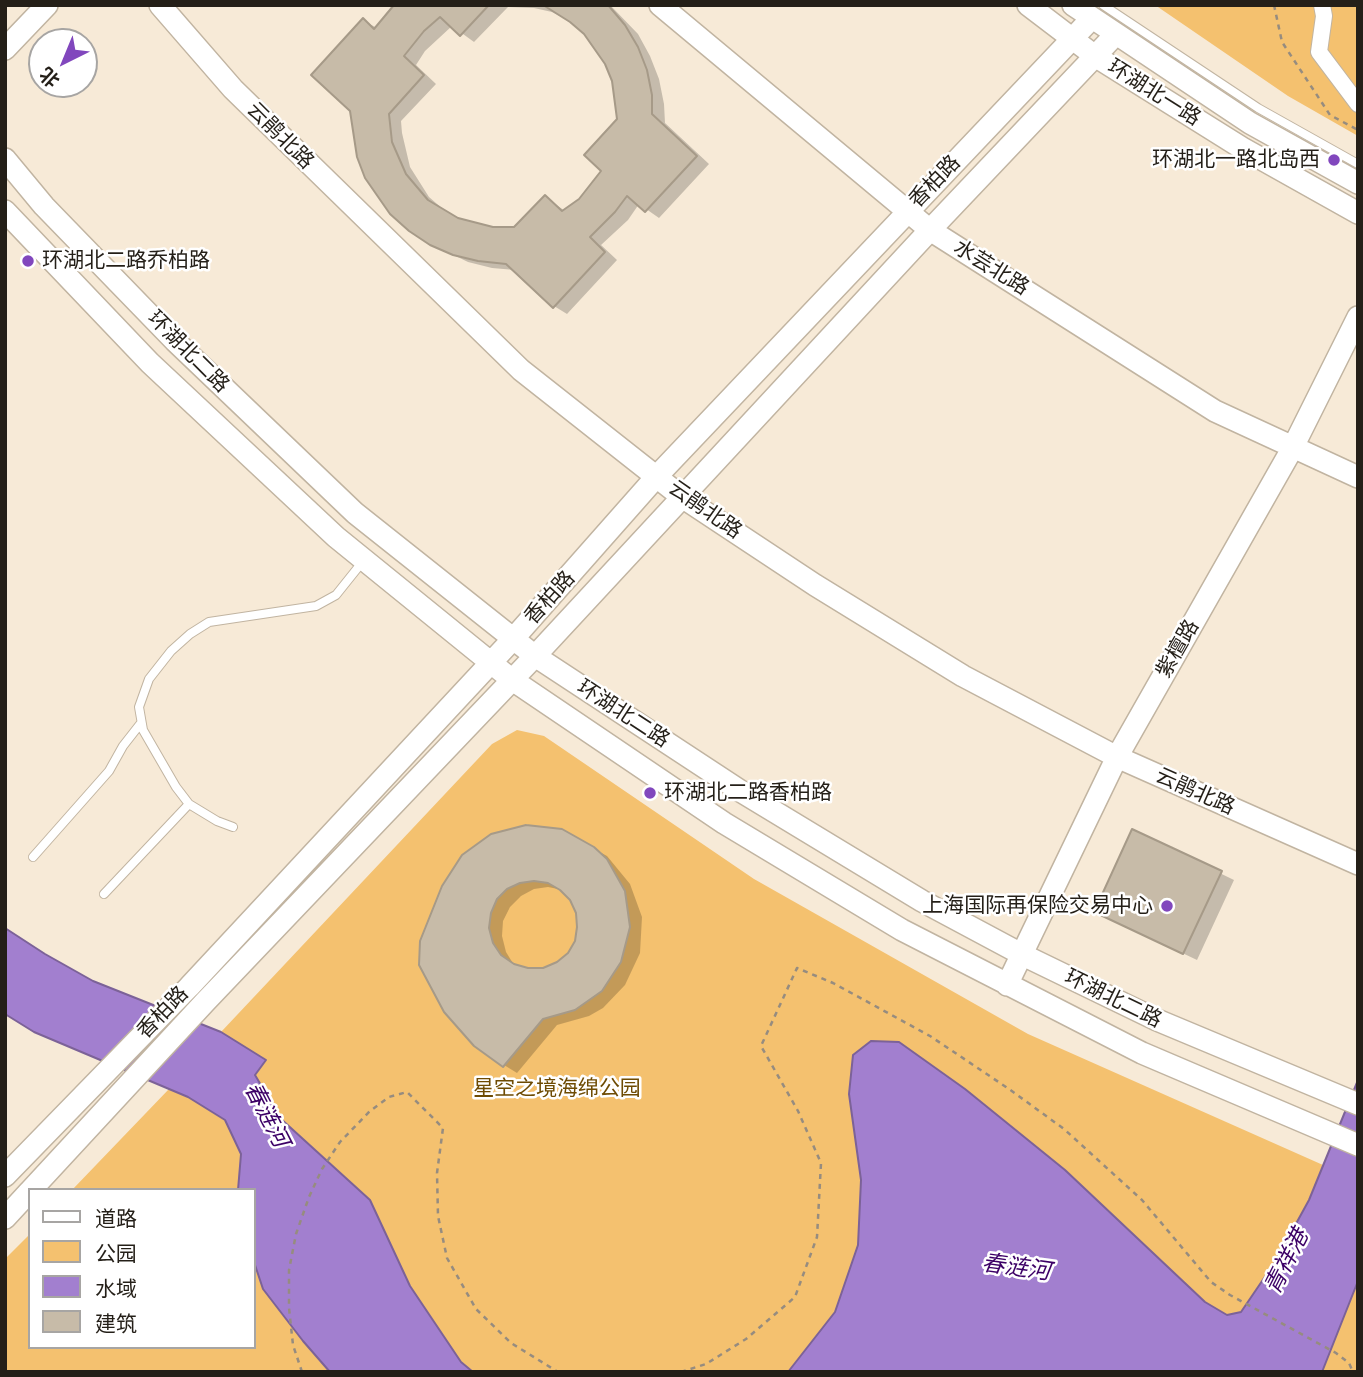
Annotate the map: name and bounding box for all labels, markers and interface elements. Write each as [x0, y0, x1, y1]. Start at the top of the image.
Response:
north arrow [28, 28, 98, 98]
street label: 环湖北一路 [1103, 54, 1205, 132]
text: 北 [36, 62, 65, 91]
street label: 云鹃北路 [241, 97, 319, 175]
place label: 环湖北一路北岛西 [1152, 147, 1320, 173]
street label: 香柏路 [904, 151, 966, 213]
marker: 环湖北一路北岛西 [1326, 152, 1342, 168]
street label: 水芸北路 [949, 235, 1033, 301]
place label: 环湖北二路乔柏路 [42, 248, 210, 274]
marker: 环湖北二路乔柏路 [20, 253, 36, 269]
street label: 环湖北二路 [142, 306, 234, 398]
street label: 云鹃北路 [663, 476, 747, 544]
street label: 香柏路 [520, 566, 580, 630]
street label: 紫檀路 [1151, 615, 1205, 683]
street label: 环湖北二路 [572, 675, 674, 753]
street label: 云鹃北路 [1152, 763, 1238, 821]
place label: 环湖北二路香柏路 [664, 780, 832, 806]
marker: 环湖北二路香柏路 [642, 785, 658, 801]
place label: 上海国际再保险交易中心 [922, 893, 1153, 919]
marker: 上海国际再保险交易中心 [1159, 898, 1175, 914]
street label: 环湖北二路 [1060, 965, 1166, 1033]
street label: 香柏路 [132, 982, 194, 1044]
park label: 星空之境海绵公园 [473, 1076, 641, 1102]
water label: 春涟河 [238, 1078, 294, 1152]
legend [28, 1188, 256, 1349]
text: 道路 [95, 1207, 137, 1231]
water label: 青祥港 [1259, 1225, 1315, 1299]
text: 公园 [95, 1242, 137, 1266]
water label: 春涟河 [980, 1250, 1052, 1286]
text: 水域 [95, 1277, 137, 1301]
text: 建筑 [95, 1312, 137, 1336]

